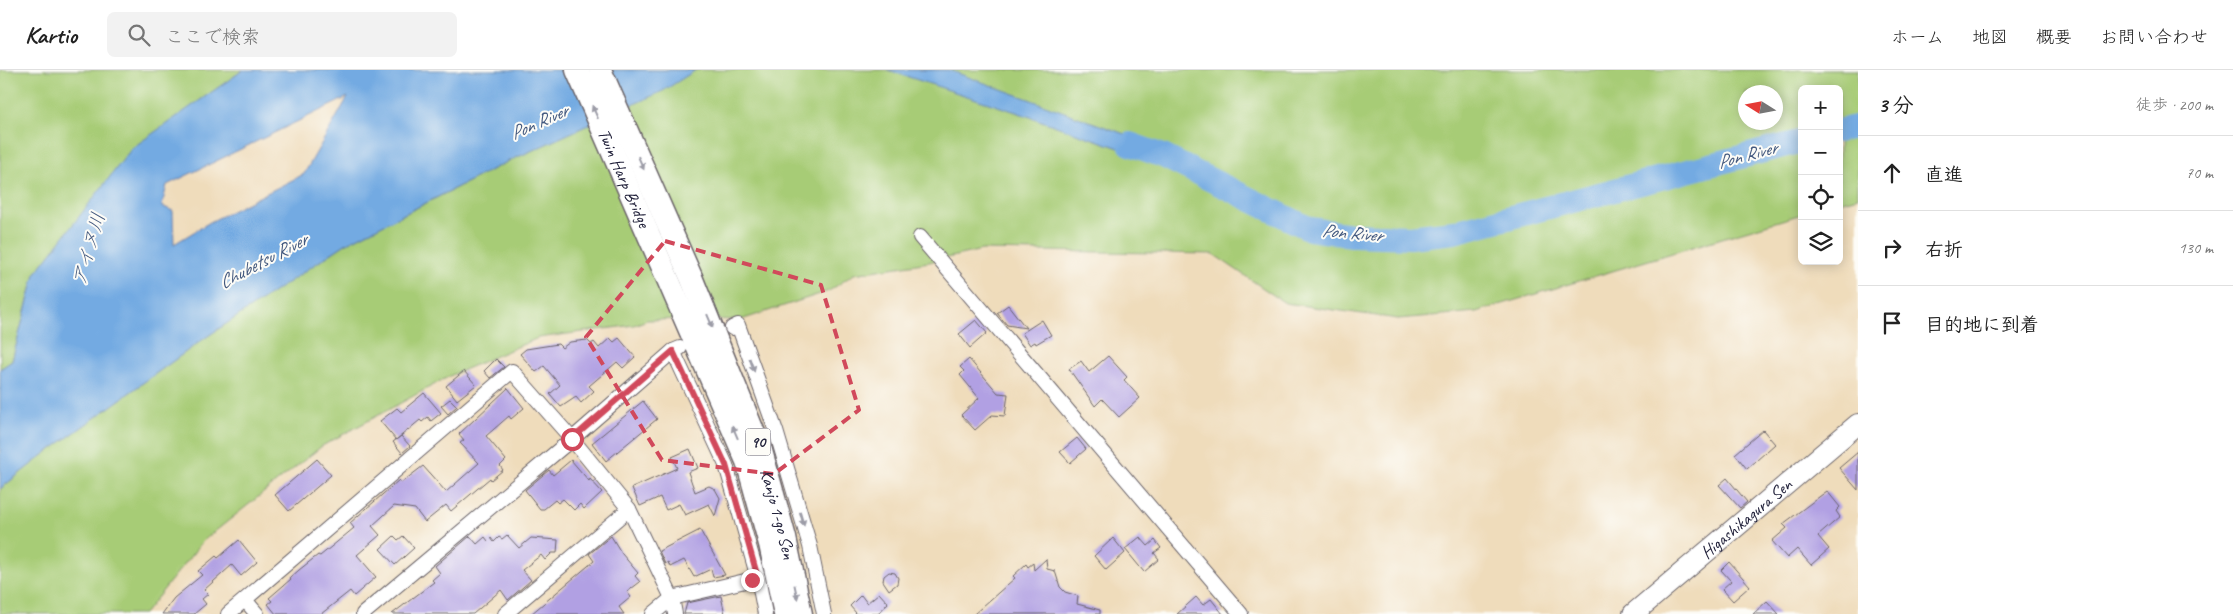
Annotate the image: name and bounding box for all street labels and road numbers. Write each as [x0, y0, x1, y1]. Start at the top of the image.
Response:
street label: Twin Harp Bridge [593, 126, 656, 232]
road number: 90 [746, 428, 770, 456]
street label: Kanjo 1-go Sen [755, 466, 800, 562]
street label: Higashikagura Sen [1696, 473, 1797, 563]

